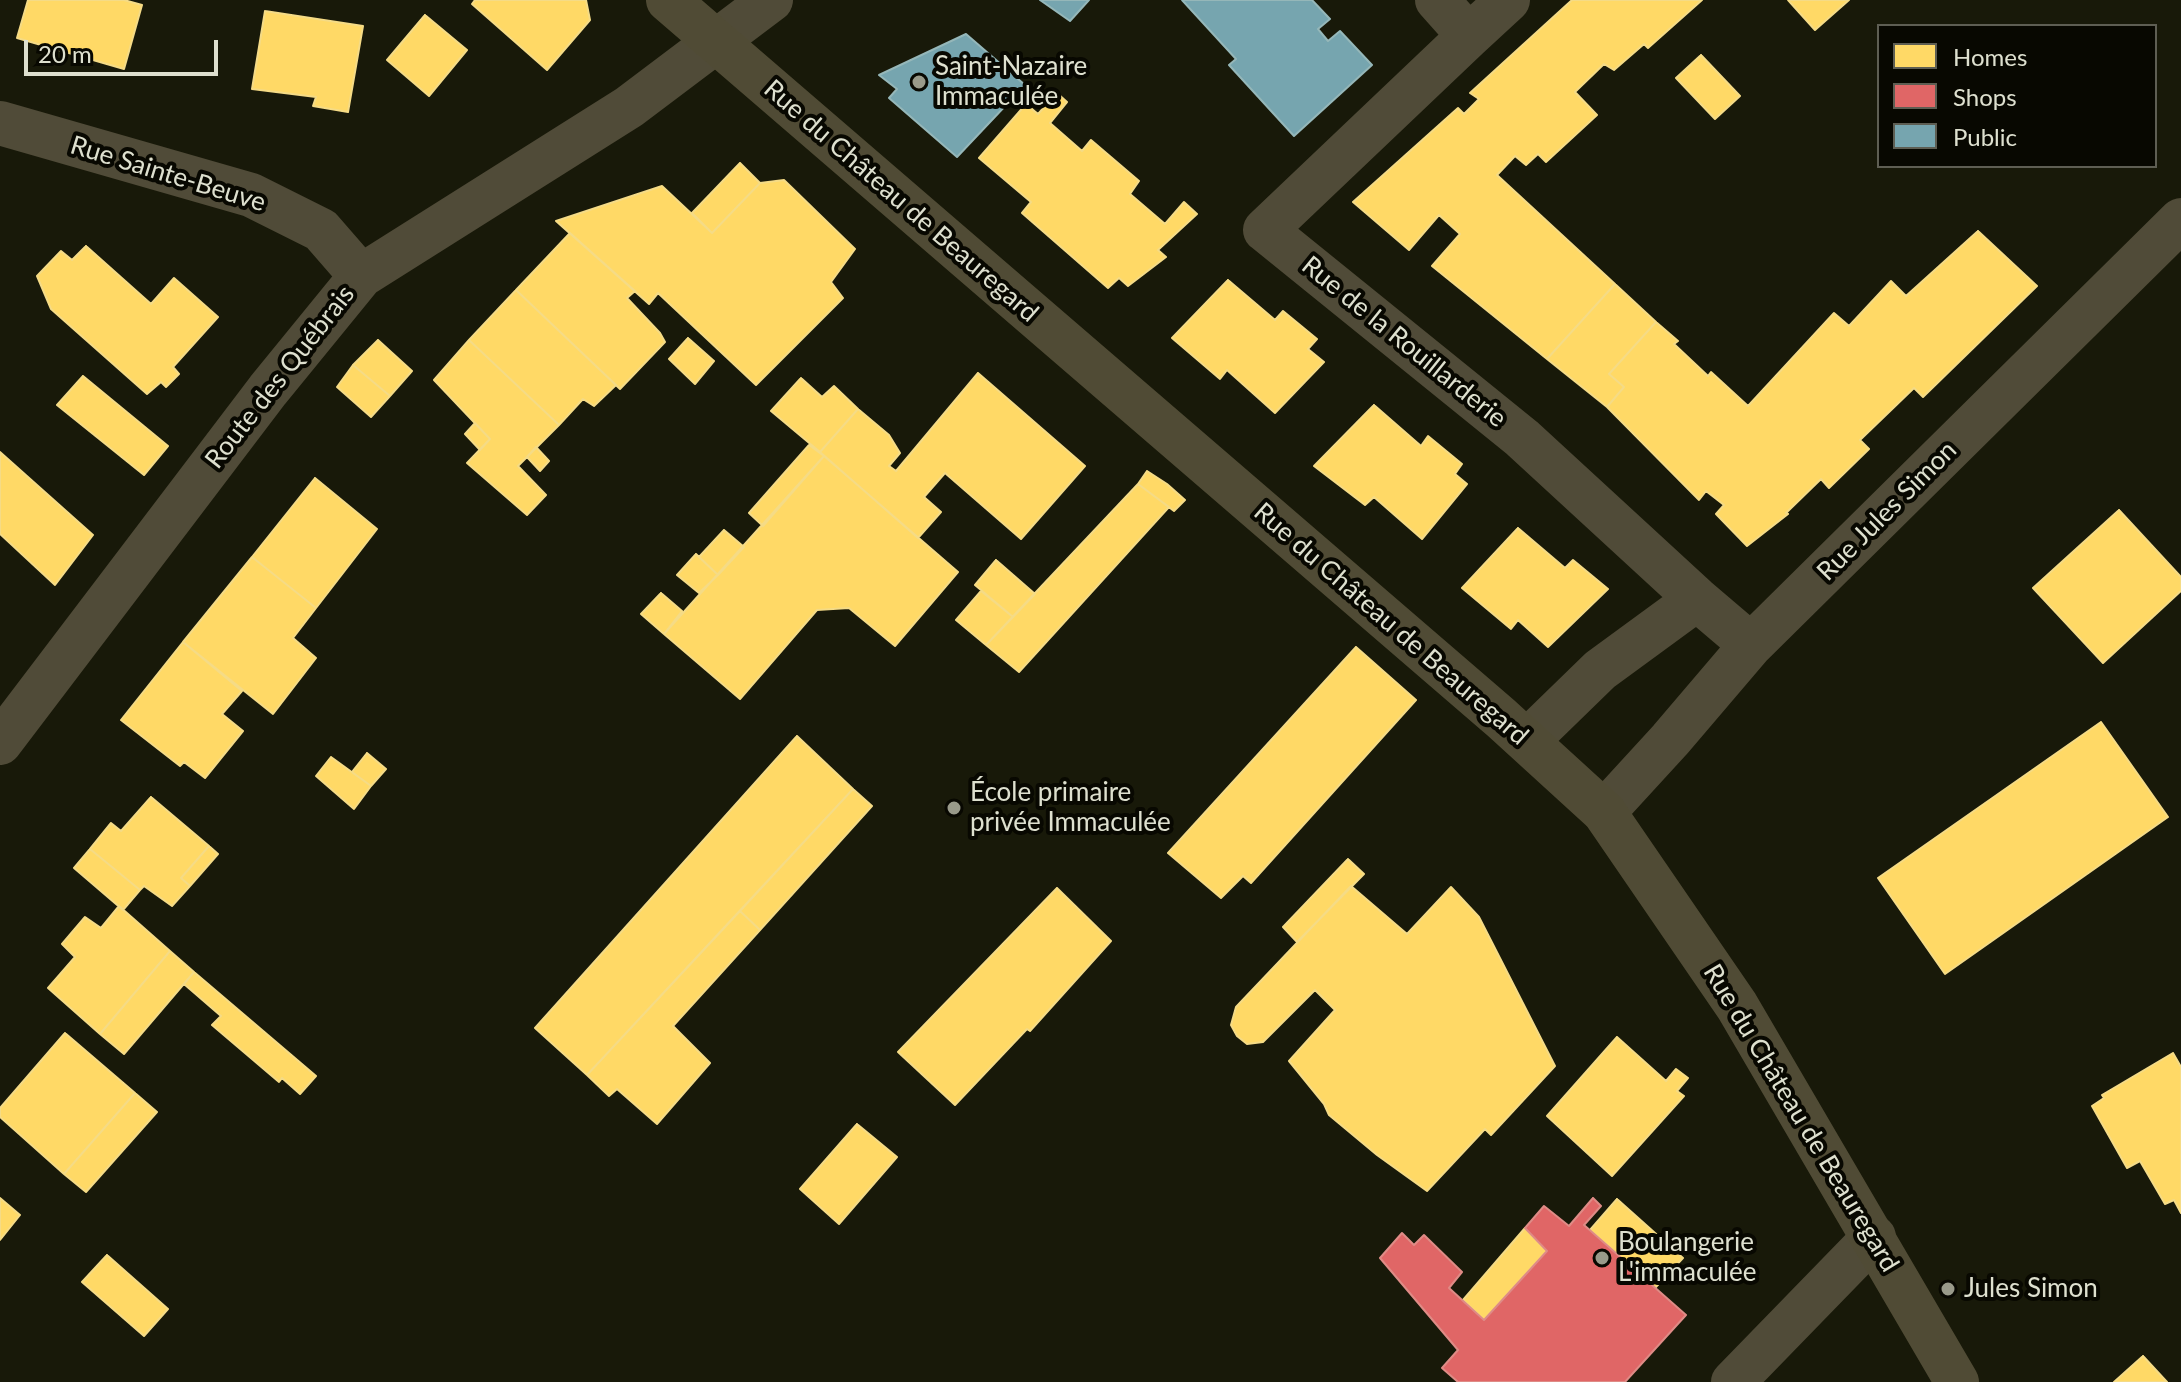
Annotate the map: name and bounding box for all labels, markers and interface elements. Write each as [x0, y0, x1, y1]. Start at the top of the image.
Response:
scale bar [28, 24, 222, 74]
legend [1877, 24, 2157, 168]
text: 20 m [38, 39, 92, 68]
text: Homes [1953, 42, 2027, 71]
place label: Saint-Nazaire Immaculée [935, 51, 1087, 112]
street label: Rue du Château de Beauregard [757, 73, 1045, 329]
marker: Saint-Nazaire Immaculée [910, 73, 928, 91]
text: Shops [1953, 82, 2017, 111]
text: Public [1953, 122, 2017, 151]
street label: Rue Sainte-Beuve [67, 130, 269, 218]
street label: Rue de la Rouillarderie [1295, 250, 1513, 434]
street label: Route des Québrais [199, 279, 361, 475]
street label: Rue Jules Simon [1811, 435, 1963, 587]
street label: Rue du Château de Beauregard [1247, 496, 1535, 752]
place label: École primaire privée Immaculée [970, 777, 1171, 838]
marker: École primaire privée Immaculée [945, 799, 963, 817]
street label: Rue du Château de Beauregard [1697, 959, 1905, 1277]
place label: Boulangerie L'immaculée [1618, 1227, 1757, 1288]
marker: Boulangerie L'immaculée [1593, 1249, 1611, 1267]
place label: Jules Simon [1964, 1273, 2098, 1305]
marker: Jules Simon [1939, 1280, 1957, 1298]

